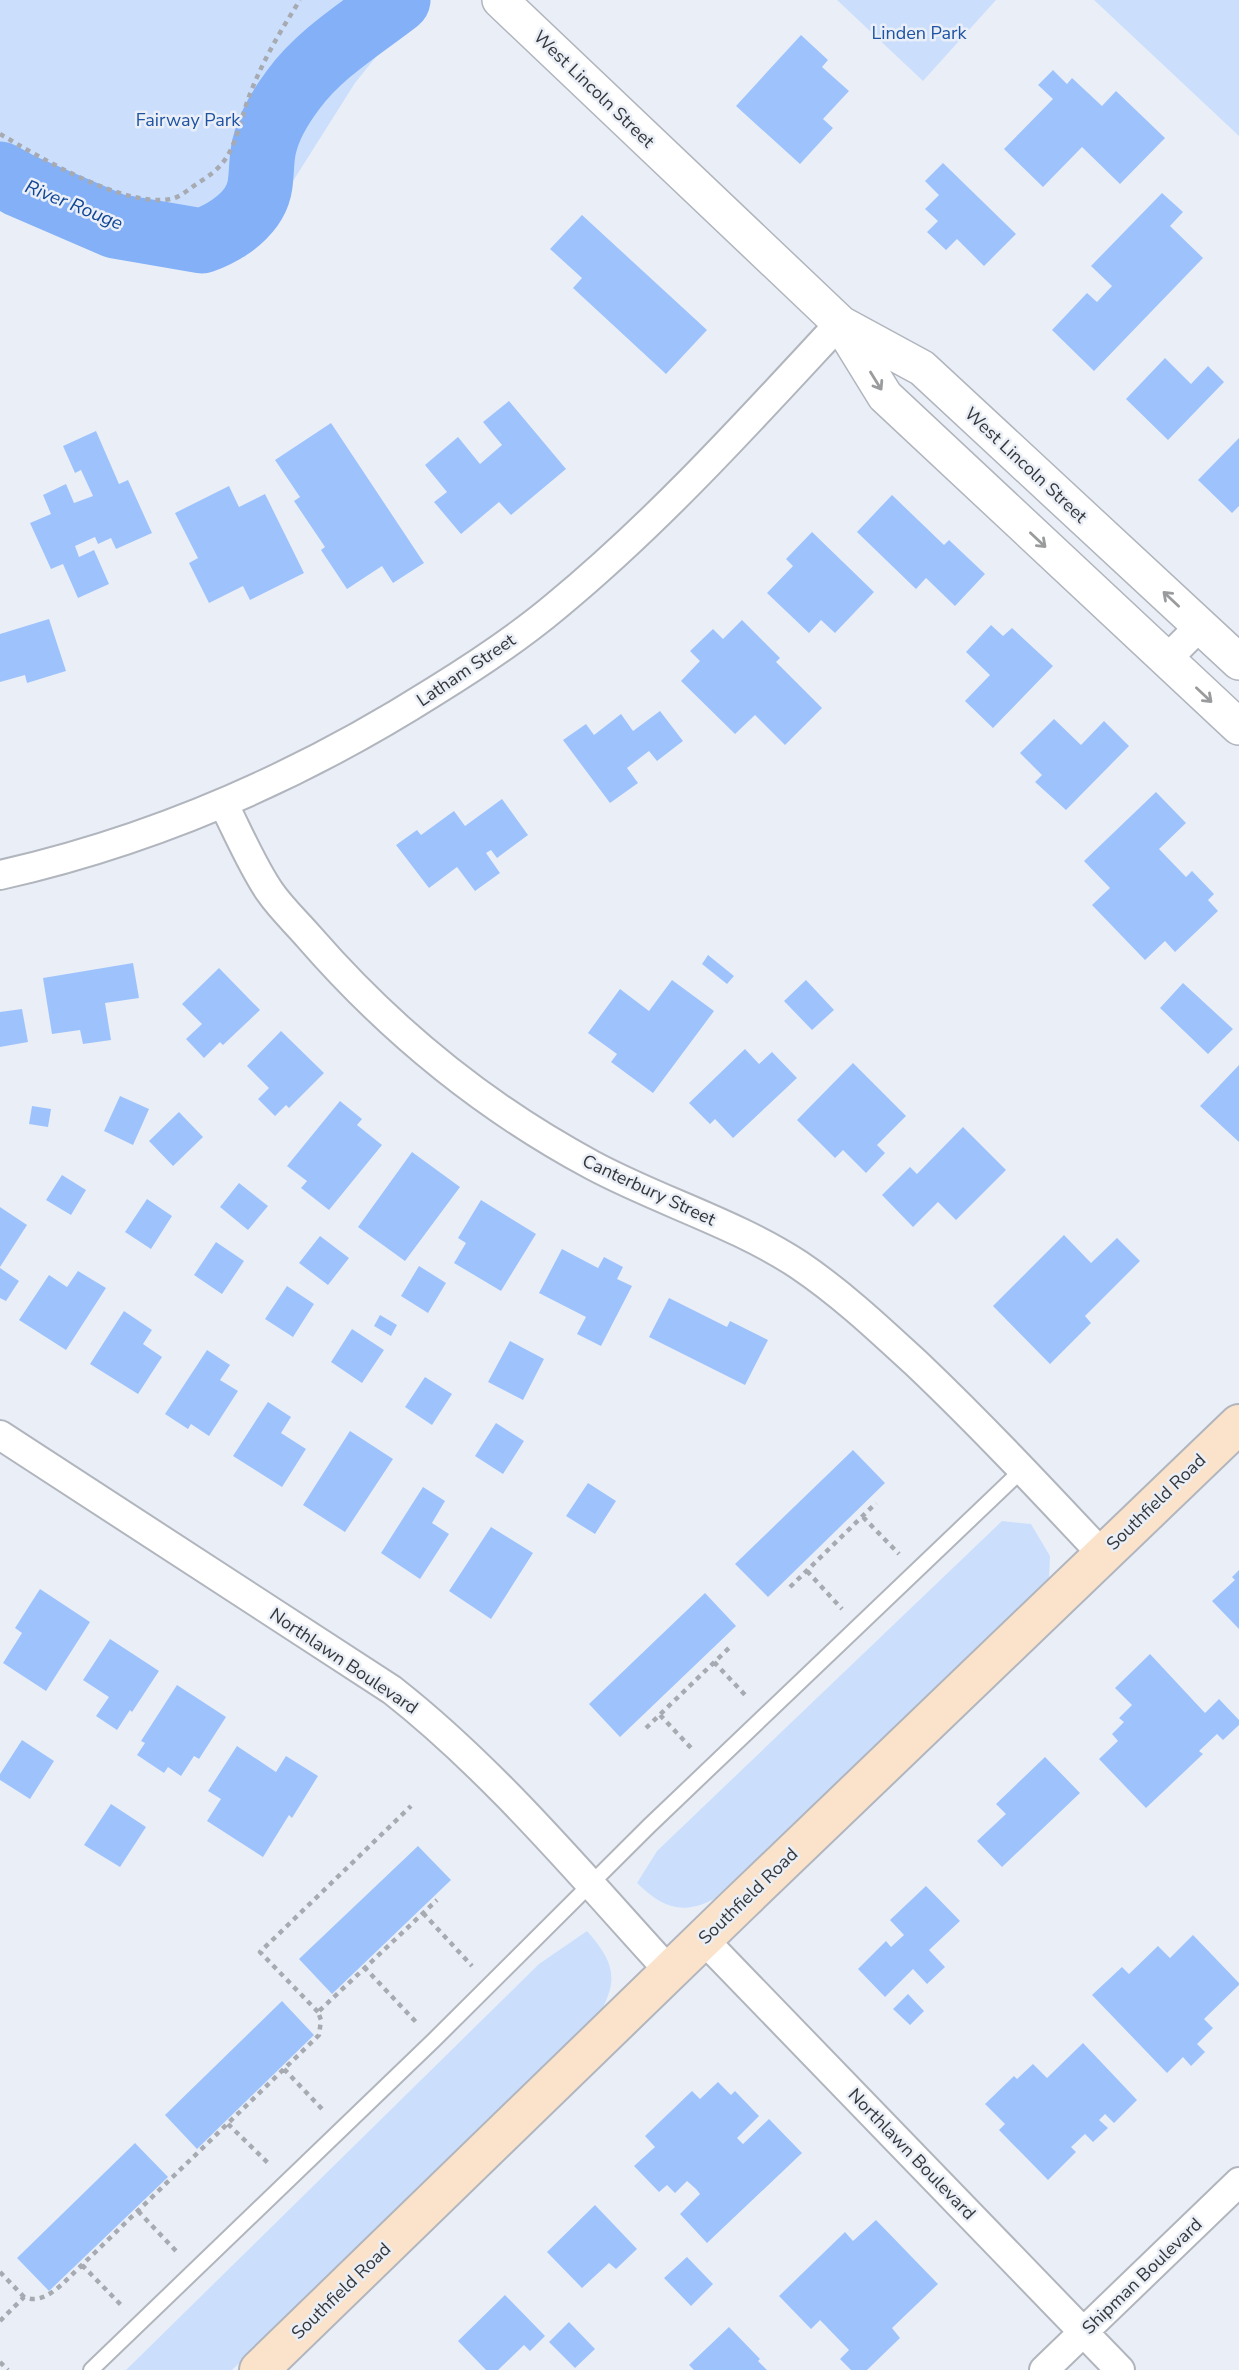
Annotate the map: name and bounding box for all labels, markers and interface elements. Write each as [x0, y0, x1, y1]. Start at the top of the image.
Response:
park label: Linden Park [871, 21, 968, 45]
street label: West Lincoln Street [528, 25, 660, 153]
park label: Fairway Park [136, 108, 241, 132]
water label: River Rouge [21, 174, 127, 236]
one-way arrow [869, 371, 883, 391]
street label: West Lincoln Street [960, 402, 1093, 529]
one-way arrow [1029, 532, 1047, 548]
one-way arrow [1163, 591, 1180, 608]
street label: Latham Street [412, 628, 521, 712]
one-way arrow [1195, 687, 1212, 704]
street label: Canterbury Street [578, 1149, 720, 1232]
street label: Southfield Road [1101, 1448, 1211, 1556]
street label: Northlawn Boulevard [265, 1602, 423, 1720]
street label: Southfield Road [693, 1842, 803, 1950]
street label: Northlawn Boulevard [843, 2083, 981, 2225]
street label: Shipman Boulevard [1077, 2212, 1207, 2340]
street label: Southfield Road [286, 2237, 396, 2345]

